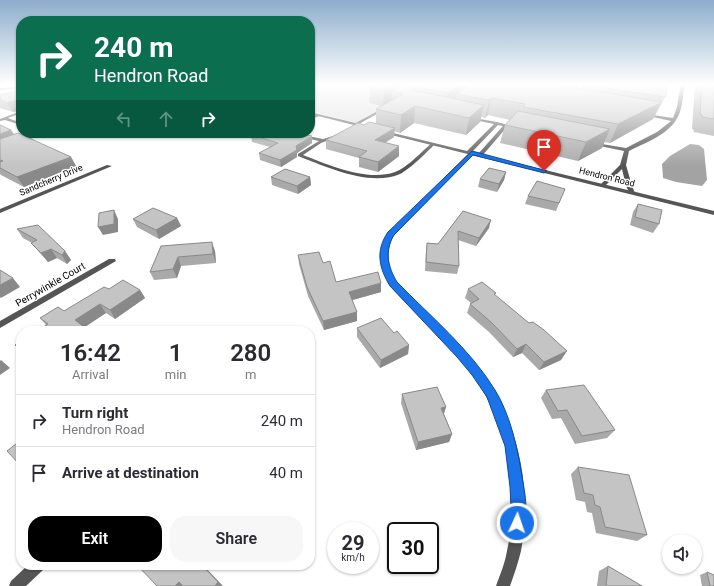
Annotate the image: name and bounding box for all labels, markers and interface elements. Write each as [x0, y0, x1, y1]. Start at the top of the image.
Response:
text: 240 m [94, 31, 173, 64]
icon: right [28, 32, 80, 84]
text: Hendron Road [94, 65, 208, 86]
icon: left [113, 108, 135, 130]
icon: ahead [155, 108, 177, 130]
icon: right [197, 108, 219, 130]
pin [527, 130, 561, 171]
icon: arrive [533, 136, 555, 158]
street label: Sandcherry Drive [18, 162, 84, 198]
street label: Hendron Road [578, 165, 636, 189]
street label: Perrywinkle Court [13, 260, 87, 309]
text: 16:42 [60, 339, 121, 367]
text: 1 [169, 339, 182, 367]
text: 280 [230, 339, 271, 367]
text: Arrival [72, 367, 109, 382]
text: min [165, 367, 186, 382]
text: m [245, 367, 256, 382]
text: Turn right [62, 404, 128, 422]
icon: right [28, 410, 50, 432]
text: 240 m [261, 412, 303, 430]
text: Hendron Road [62, 422, 145, 437]
icon: arrive [28, 462, 50, 484]
text: Arrive at destination [62, 464, 199, 482]
text: 40 m [269, 464, 303, 482]
position arrow [496, 502, 538, 544]
button: Exit [28, 516, 162, 562]
button: Share [170, 516, 303, 562]
speed limit sign: 30 [387, 522, 439, 574]
text: 29 [342, 531, 364, 555]
map controls [662, 534, 702, 574]
button: sound [662, 534, 702, 574]
text: km/h [341, 552, 365, 563]

